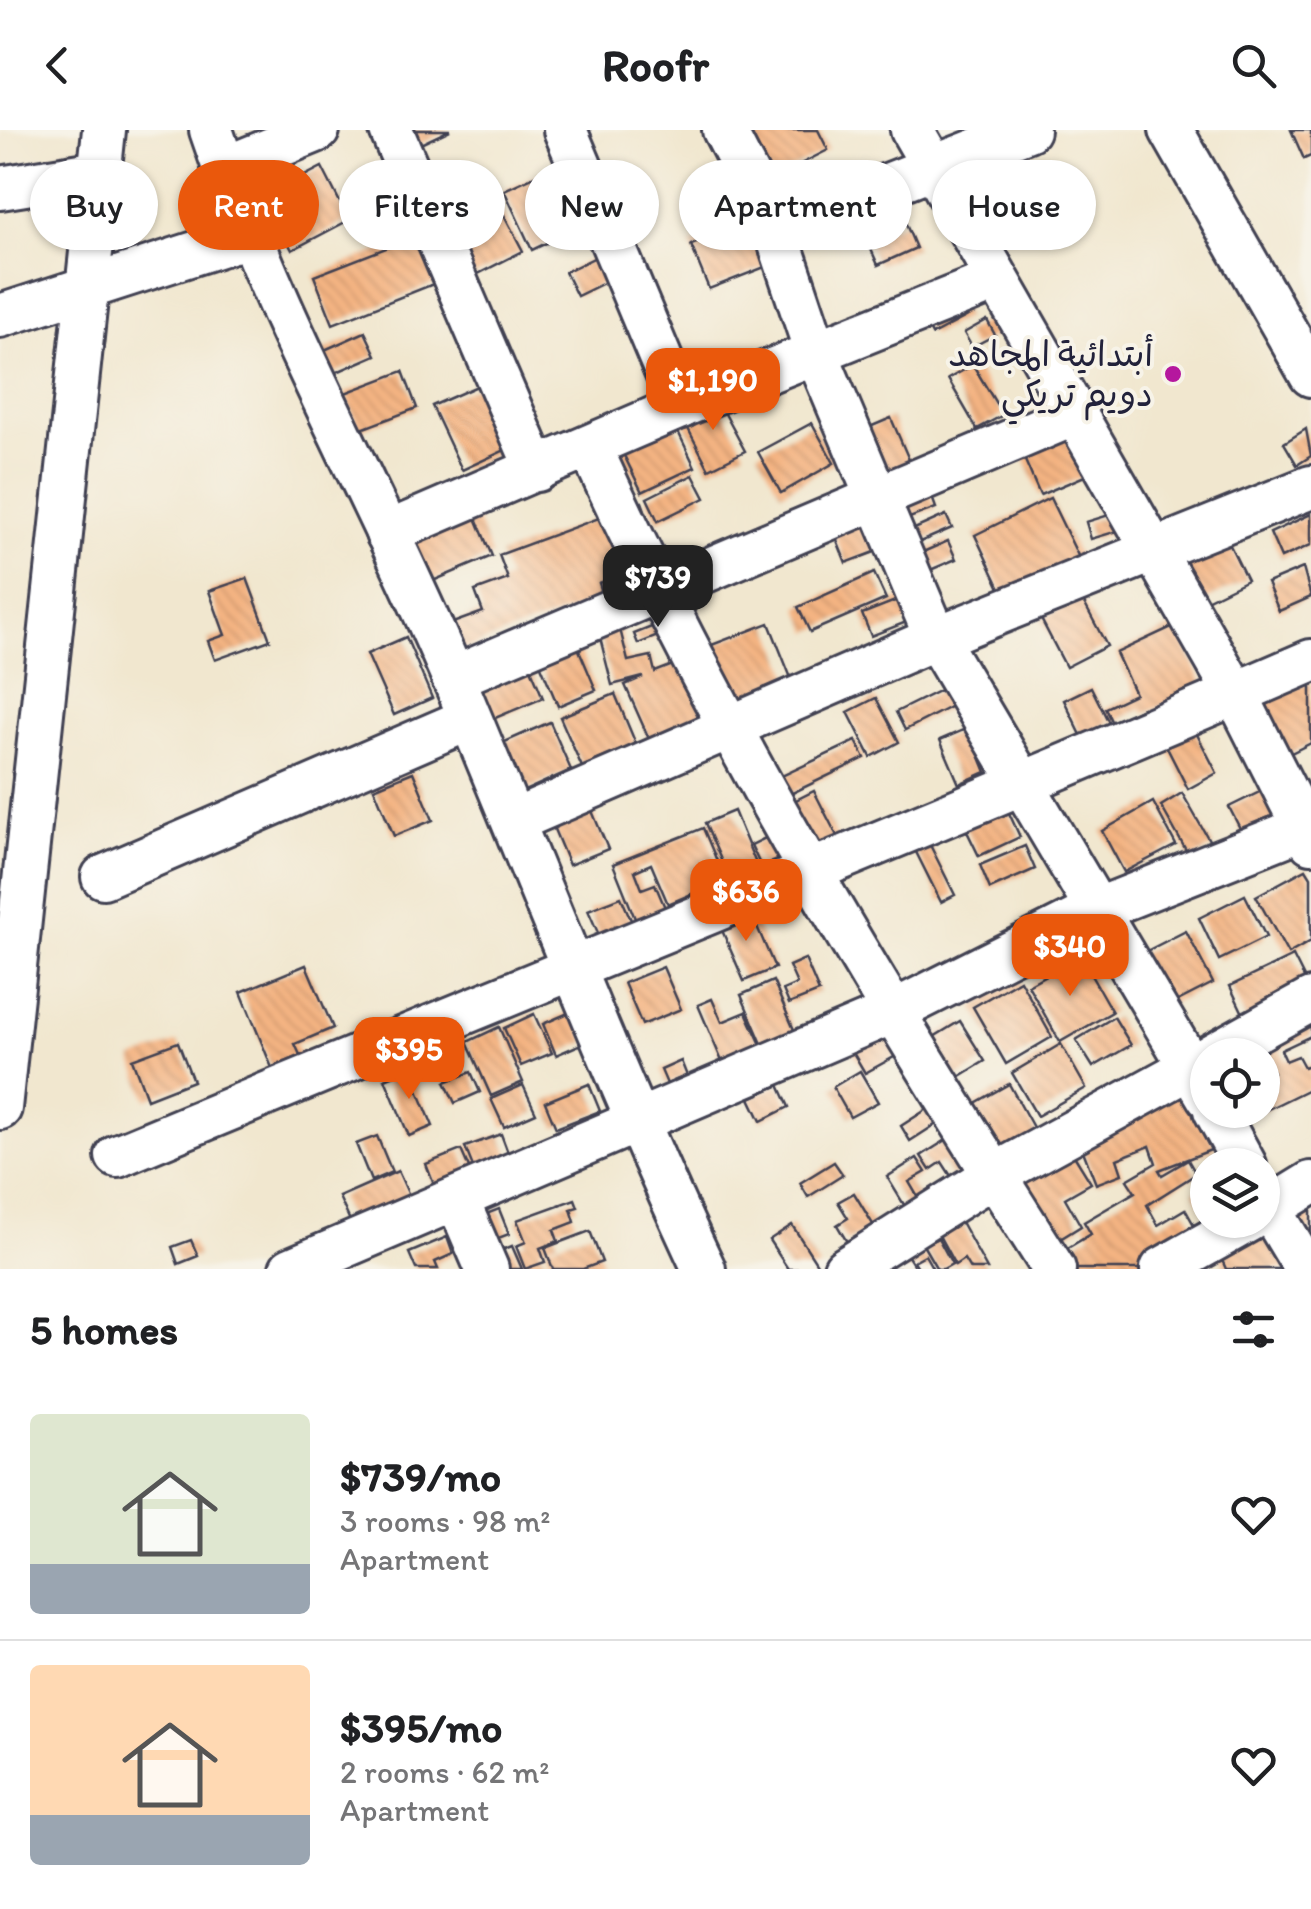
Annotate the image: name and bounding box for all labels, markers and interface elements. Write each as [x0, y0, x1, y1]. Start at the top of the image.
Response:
icon: back [30, 38, 85, 93]
text: Roofr [602, 38, 709, 92]
icon: search [1226, 38, 1281, 93]
chip: Buy [30, 160, 158, 250]
chip: Rent [178, 160, 319, 250]
chip: Filters [339, 160, 505, 250]
chip: New [525, 160, 659, 250]
chip: Apartment [679, 160, 912, 250]
chip: House [932, 160, 1096, 250]
place label: أبتدائية المجاهد دويم تريكي [948, 333, 1153, 425]
pin: $1,190 [632, 348, 794, 433]
text: $1,190 [668, 361, 758, 399]
marker: أبتدائية المجاهد دويم تريكي [1162, 363, 1184, 385]
pin: $739 [599, 545, 717, 630]
text: $739 [625, 558, 691, 596]
pin: $636 [687, 859, 805, 944]
text: $636 [712, 872, 780, 910]
pin: $340 [1011, 914, 1129, 999]
text: $340 [1034, 927, 1106, 965]
pin: $395 [350, 1017, 468, 1102]
text: $395 [375, 1030, 443, 1068]
map controls [1190, 1038, 1280, 1238]
button: locate [1190, 1038, 1280, 1128]
button: layers [1190, 1148, 1280, 1238]
icon: filters [1226, 1302, 1281, 1357]
text: 5 homes [30, 1304, 178, 1355]
text: $739/mo [340, 1451, 501, 1502]
icon: home [110, 1454, 230, 1574]
icon: heart [1226, 1487, 1281, 1542]
text: 3 rooms · 98 m² [340, 1502, 551, 1540]
text: Apartment [340, 1540, 489, 1578]
text: $395/mo [340, 1702, 503, 1753]
icon: home [110, 1705, 230, 1825]
icon: heart [1226, 1738, 1281, 1793]
text: 2 rooms · 62 m² [340, 1753, 549, 1791]
text: Apartment [340, 1791, 489, 1829]

